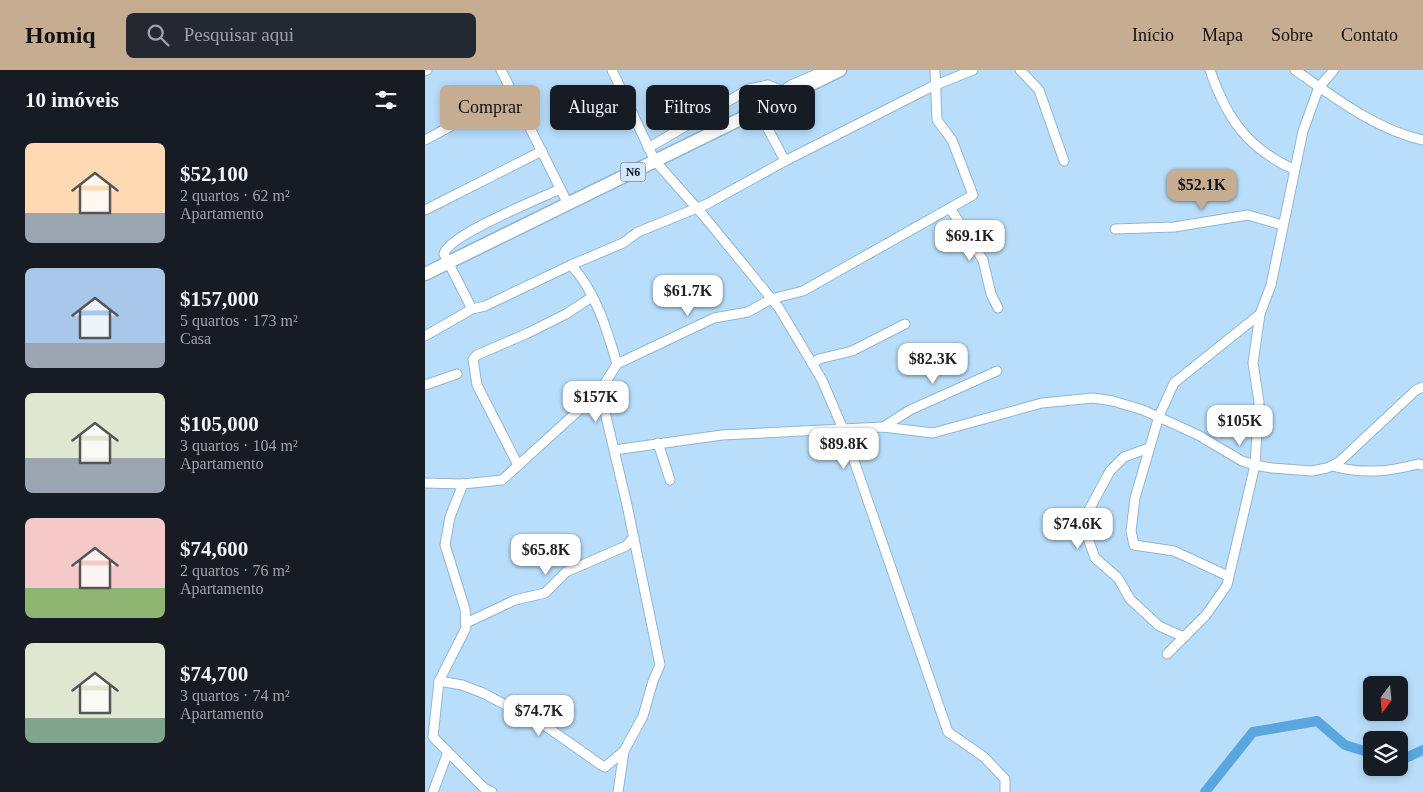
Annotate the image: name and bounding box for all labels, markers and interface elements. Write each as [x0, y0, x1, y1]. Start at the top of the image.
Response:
search box [126, 13, 476, 58]
icon: search [144, 21, 172, 49]
text: Homiq [25, 22, 96, 48]
text: Pesquisar aqui [184, 24, 294, 45]
text: Início [1132, 25, 1174, 45]
text: Mapa [1202, 25, 1243, 45]
text: Sobre [1271, 25, 1313, 45]
text: Contato [1341, 25, 1398, 45]
chip: Comprar [440, 85, 540, 130]
chip: Alugar [550, 85, 636, 130]
chip: Filtros [646, 85, 729, 130]
chip: Novo [739, 85, 815, 130]
icon: filters [372, 86, 400, 114]
text: 10 imóveis [25, 88, 119, 112]
text: $52,100 [180, 162, 248, 186]
road number: N6 [621, 162, 645, 181]
icon: home [65, 163, 125, 223]
pin: $52.1K [1161, 168, 1243, 211]
text: $52.1K [1178, 176, 1226, 193]
text: 2 quartos · 62 m² [180, 187, 290, 204]
text: Apartamento [180, 205, 264, 222]
pin: $69.1K [929, 220, 1011, 262]
text: $69.1K [946, 227, 994, 244]
pin: $61.7K [647, 274, 729, 317]
text: $61.7K [664, 282, 712, 299]
text: $157,000 [180, 287, 259, 311]
icon: home [65, 288, 125, 348]
text: 5 quartos · 173 m² [180, 312, 298, 329]
text: Casa [180, 330, 211, 347]
pin: $82.3K [892, 342, 974, 385]
text: $82.3K [909, 350, 957, 367]
pin: $157K [561, 380, 631, 423]
text: $157K [574, 388, 618, 405]
pin: $105K [1205, 404, 1275, 447]
text: $105,000 [180, 412, 259, 436]
text: $105K [1218, 412, 1262, 429]
icon: home [65, 413, 125, 473]
pin: $89.8K [803, 428, 885, 470]
text: $89.8K [820, 435, 868, 452]
text: 3 quartos · 104 m² [180, 437, 298, 454]
text: Apartamento [180, 455, 264, 472]
pin: $74.6K [1037, 508, 1119, 550]
text: $74.6K [1054, 515, 1102, 532]
pin: $65.8K [505, 534, 587, 576]
text: $74,600 [180, 537, 248, 561]
icon: home [65, 538, 125, 598]
text: $65.8K [522, 541, 570, 558]
text: 2 quartos · 76 m² [180, 562, 290, 579]
text: Apartamento [180, 580, 264, 597]
text: $74,700 [180, 662, 248, 686]
icon: home [65, 663, 125, 723]
north arrow [1363, 676, 1407, 721]
map controls [1363, 676, 1408, 776]
text: 3 quartos · 74 m² [180, 687, 290, 704]
pin: $74.7K [498, 694, 580, 737]
text: $74.7K [515, 702, 563, 719]
text: Apartamento [180, 705, 264, 722]
button: layers [1363, 731, 1408, 776]

